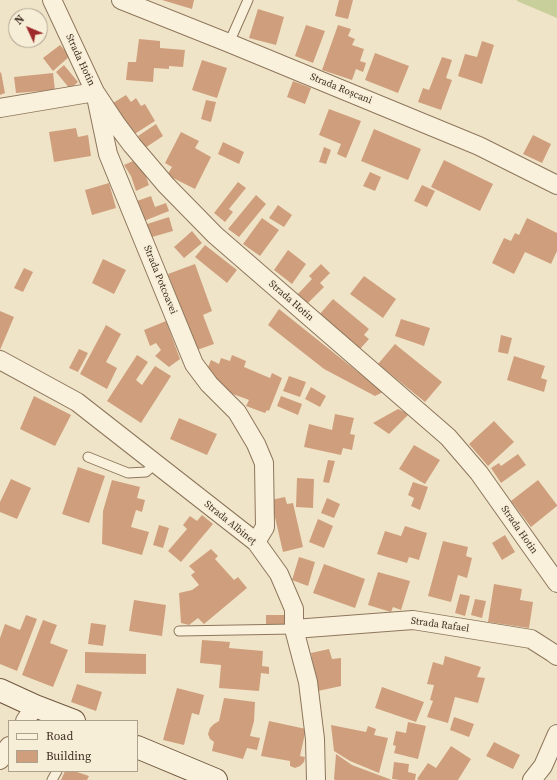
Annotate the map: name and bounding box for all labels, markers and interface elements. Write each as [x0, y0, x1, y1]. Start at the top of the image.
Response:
north arrow [8, 8, 48, 48]
text: N [12, 12, 28, 28]
street label: Strada Hotin [63, 32, 97, 88]
street label: Strada Roșcani [308, 71, 374, 107]
street label: Strada Potcoavei [141, 244, 179, 316]
street label: Strada Hotin [266, 278, 316, 324]
street label: Strada Albineț [202, 498, 258, 548]
street label: Strada Hotin [498, 504, 540, 556]
street label: Strada Rafael [410, 615, 470, 635]
legend [8, 720, 138, 772]
text: Road [46, 728, 73, 744]
text: Building [46, 748, 91, 764]

